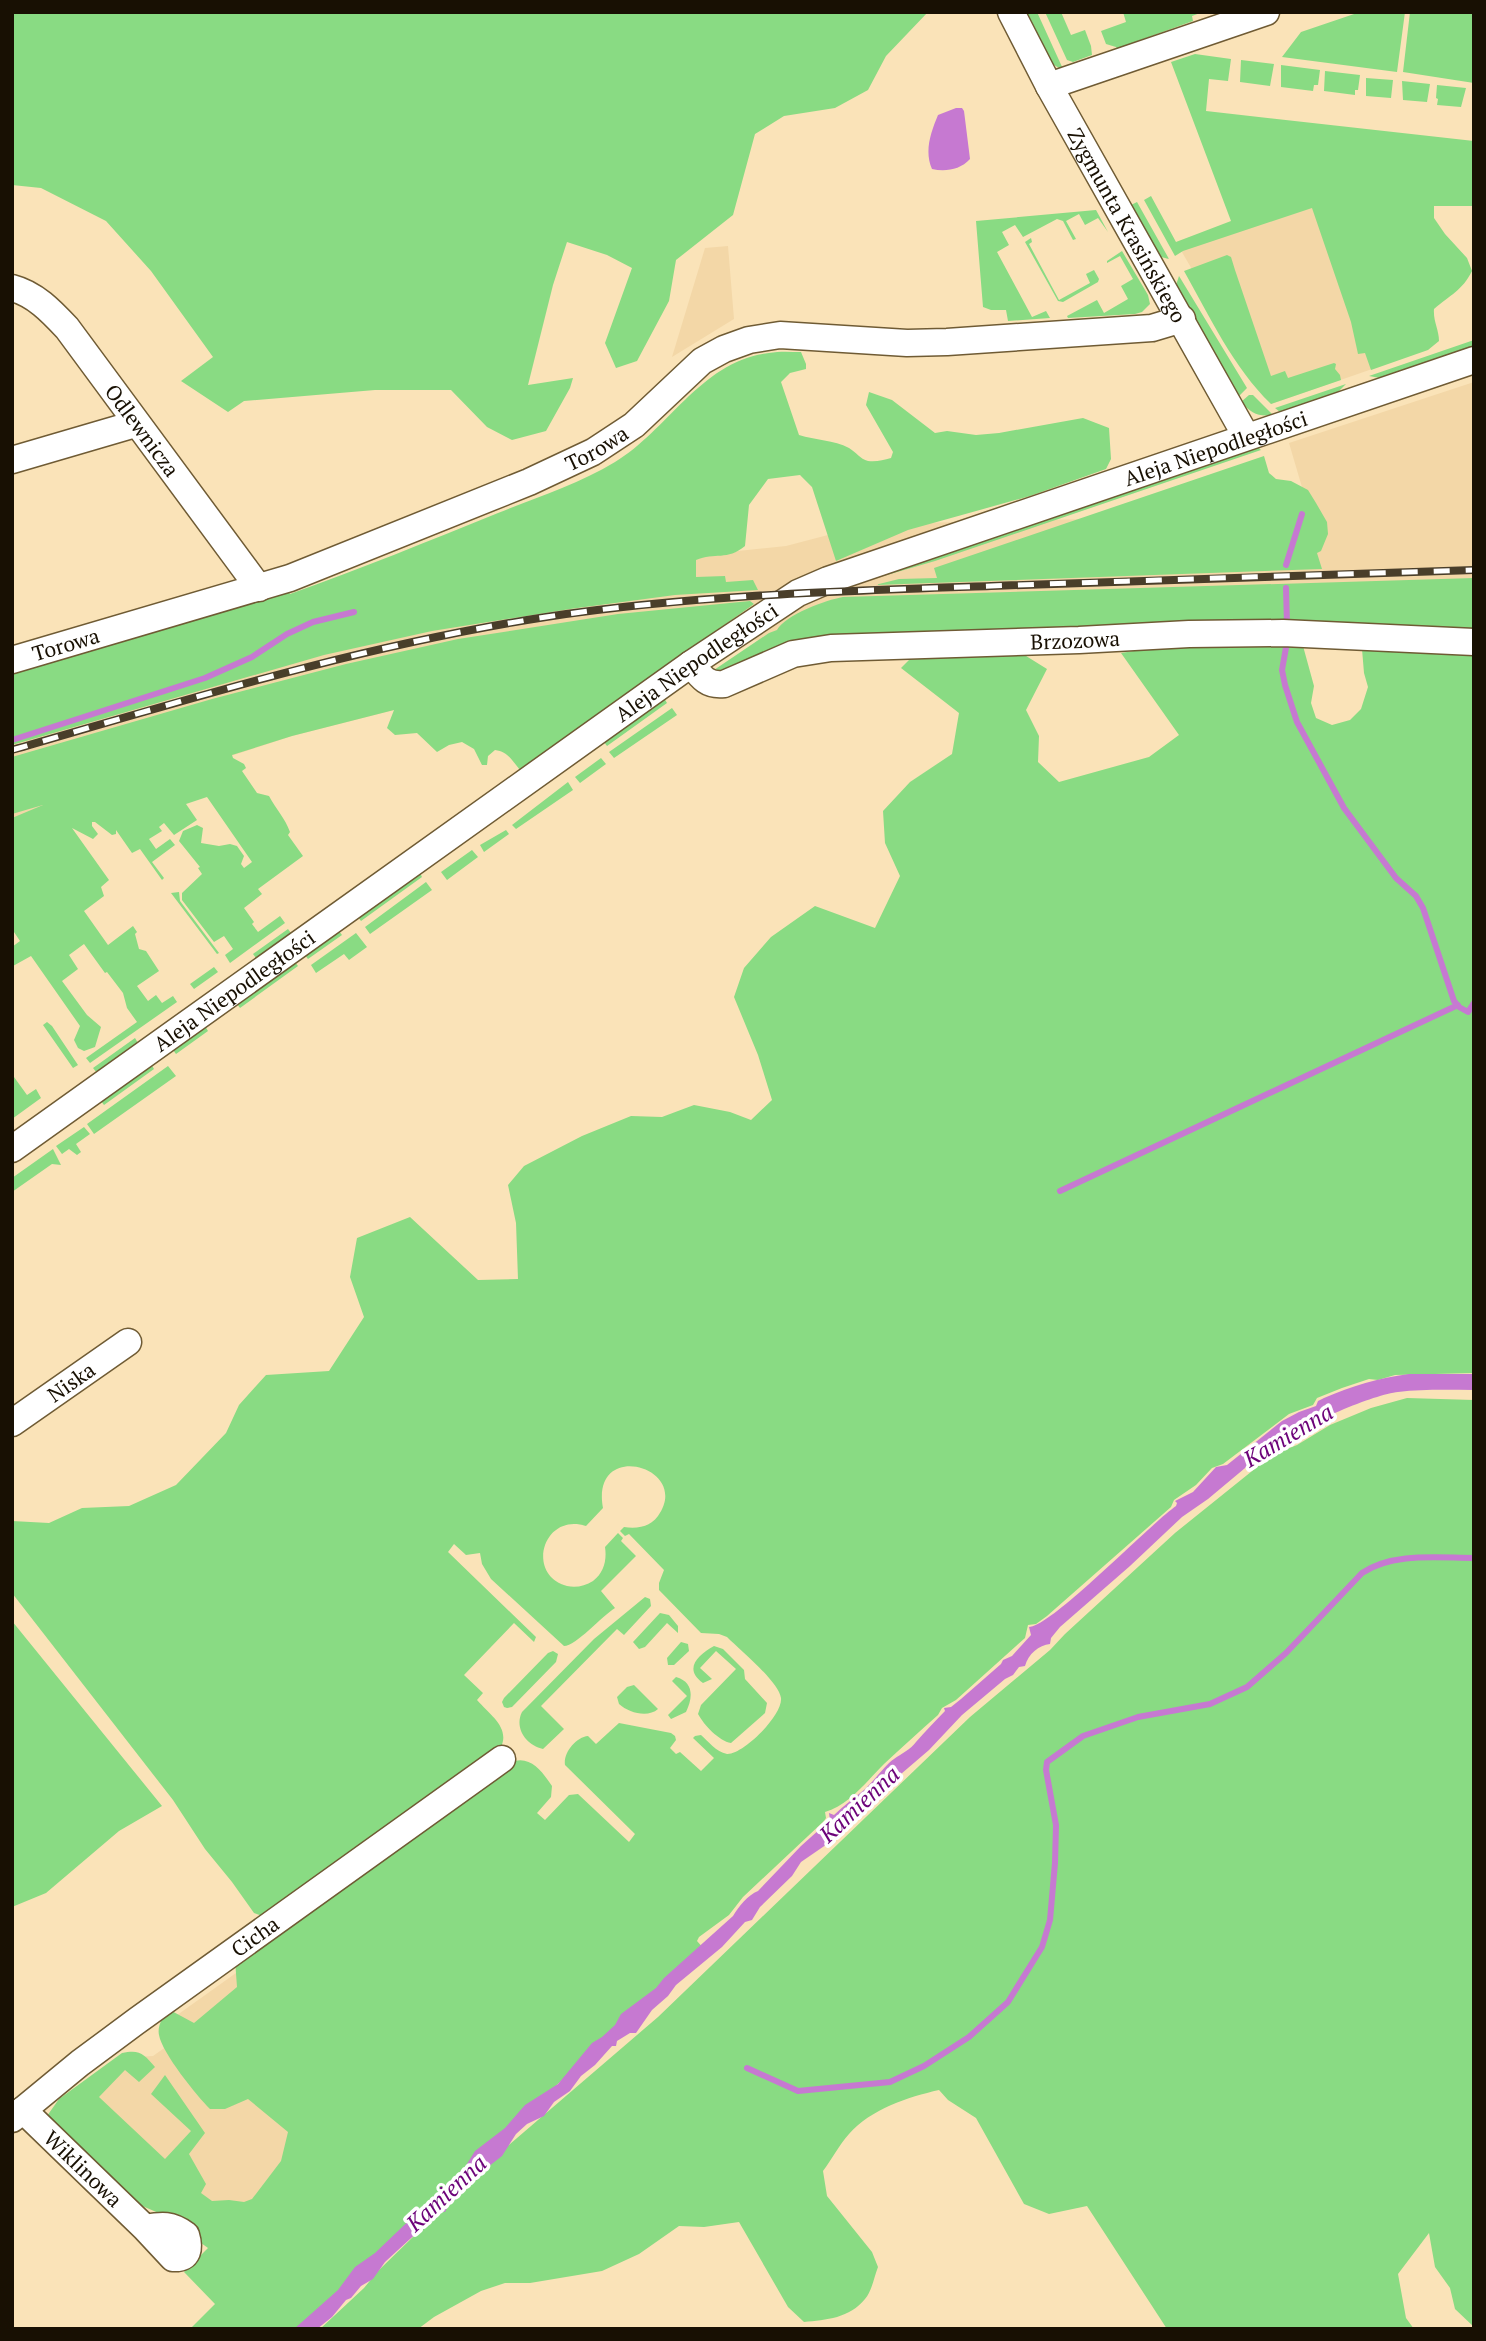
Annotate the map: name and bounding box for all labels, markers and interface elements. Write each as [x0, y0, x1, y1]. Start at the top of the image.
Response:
street label: Zygmunta Krasińskiego [1061, 123, 1193, 328]
street label: Odlewnicza [99, 378, 186, 482]
street label: Aleja Niepodległości [1120, 404, 1311, 492]
street label: Torowa [560, 419, 634, 477]
street label: Aleja Niepodległości [609, 596, 783, 728]
street label: Torowa [29, 621, 103, 667]
street label: Brzozowa [1030, 624, 1121, 656]
street label: Aleja Niepodległości [148, 923, 320, 1058]
street label: Niska [42, 1355, 101, 1408]
water label: Kamienna [1237, 1396, 1339, 1474]
water label: Kamienna [811, 1759, 906, 1850]
street label: Cicha [225, 1909, 285, 1963]
street label: Wiklinowa [38, 2124, 129, 2213]
water label: Kamienna [398, 2148, 493, 2239]

